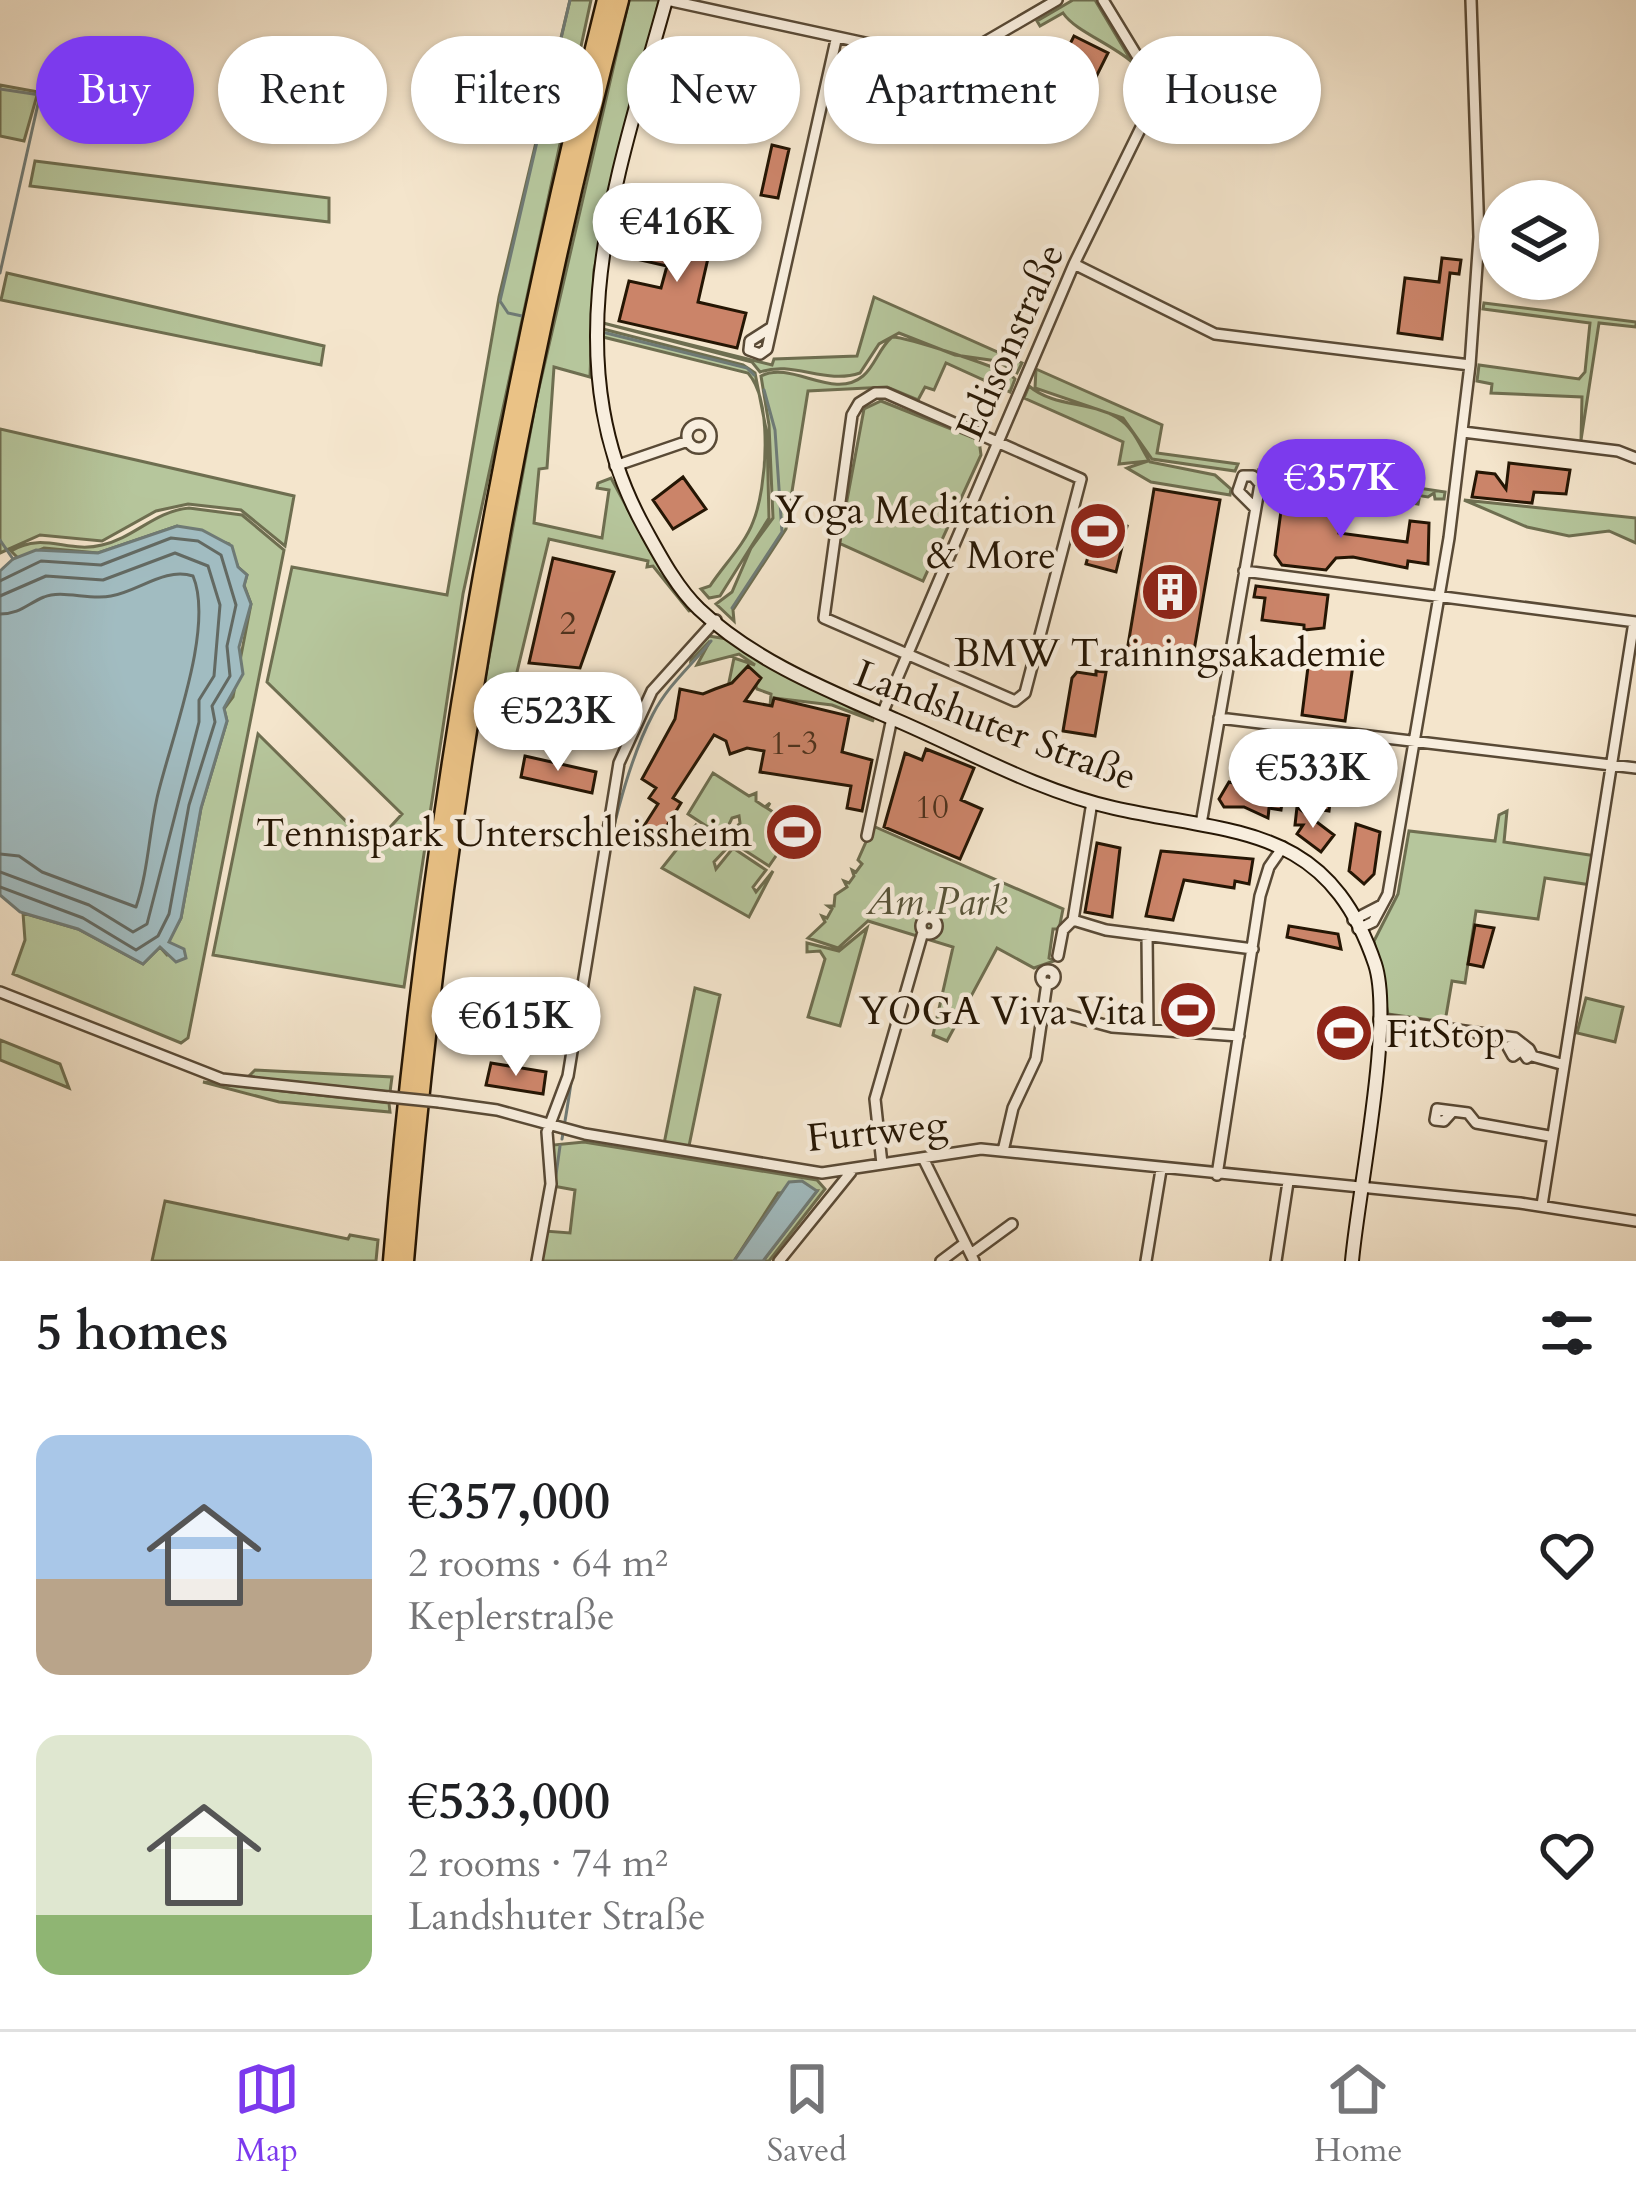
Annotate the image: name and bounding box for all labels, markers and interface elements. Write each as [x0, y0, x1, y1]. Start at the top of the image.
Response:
chip: Buy [36, 36, 194, 144]
chip: Rent [218, 36, 387, 144]
chip: Filters [411, 36, 603, 144]
chip: New [627, 36, 800, 144]
chip: Apartment [824, 36, 1099, 144]
chip: House [1123, 36, 1321, 144]
map controls [1479, 180, 1599, 300]
button: layers [1479, 180, 1599, 300]
pin: €416K [593, 183, 761, 285]
text: €416K [620, 195, 734, 248]
street label: Edisonstraße [944, 235, 1077, 448]
pin: €357K [1257, 439, 1425, 541]
text: €357K [1284, 451, 1398, 504]
place label: Yoga Meditation & More [775, 484, 1056, 582]
sports icon: Yoga Meditation & More [1067, 500, 1129, 562]
building icon: BMW Trainingsakademie [1139, 561, 1201, 623]
house number: 2 [560, 601, 576, 646]
place label: BMW Trainingsakademie [954, 627, 1386, 680]
street label: Landshuter Straße [847, 647, 1144, 804]
pin: €523K [474, 672, 642, 774]
text: €523K [501, 684, 615, 737]
house number: 1-3 [770, 721, 818, 766]
pin: €533K [1229, 729, 1397, 831]
text: €533K [1256, 741, 1370, 794]
house number: 10 [915, 785, 949, 830]
sports icon: Tennispark Unterschleissheim [763, 801, 825, 863]
place label: Tennispark Unterschleissheim [256, 807, 752, 860]
park label: Am Park [865, 875, 1008, 928]
pin: €615K [432, 977, 600, 1079]
sports icon: YOGA Viva Vita [1157, 979, 1219, 1041]
place label: YOGA Viva Vita [859, 985, 1146, 1038]
text: €615K [459, 989, 573, 1042]
sports icon: FitStop [1313, 1002, 1375, 1064]
place label: FitStop [1386, 1008, 1505, 1061]
street label: Furtweg [804, 1098, 950, 1165]
text: 5 homes [36, 1298, 228, 1368]
icon: filters [1534, 1300, 1600, 1366]
text: €357,000 [408, 1467, 610, 1537]
icon: home [132, 1483, 276, 1627]
icon: heart [1534, 1522, 1600, 1588]
text: 2 rooms · 64 m² [408, 1537, 668, 1590]
text: Keplerstraße [408, 1590, 615, 1643]
text: €533,000 [408, 1767, 610, 1837]
icon: home [132, 1783, 276, 1927]
icon: heart [1534, 1822, 1600, 1888]
text: 2 rooms · 74 m² [408, 1837, 668, 1890]
text: Landshuter Straße [408, 1890, 706, 1943]
tab: Map [234, 2056, 300, 2173]
tab: Saved [767, 2056, 847, 2173]
tab: Home [1314, 2056, 1402, 2173]

